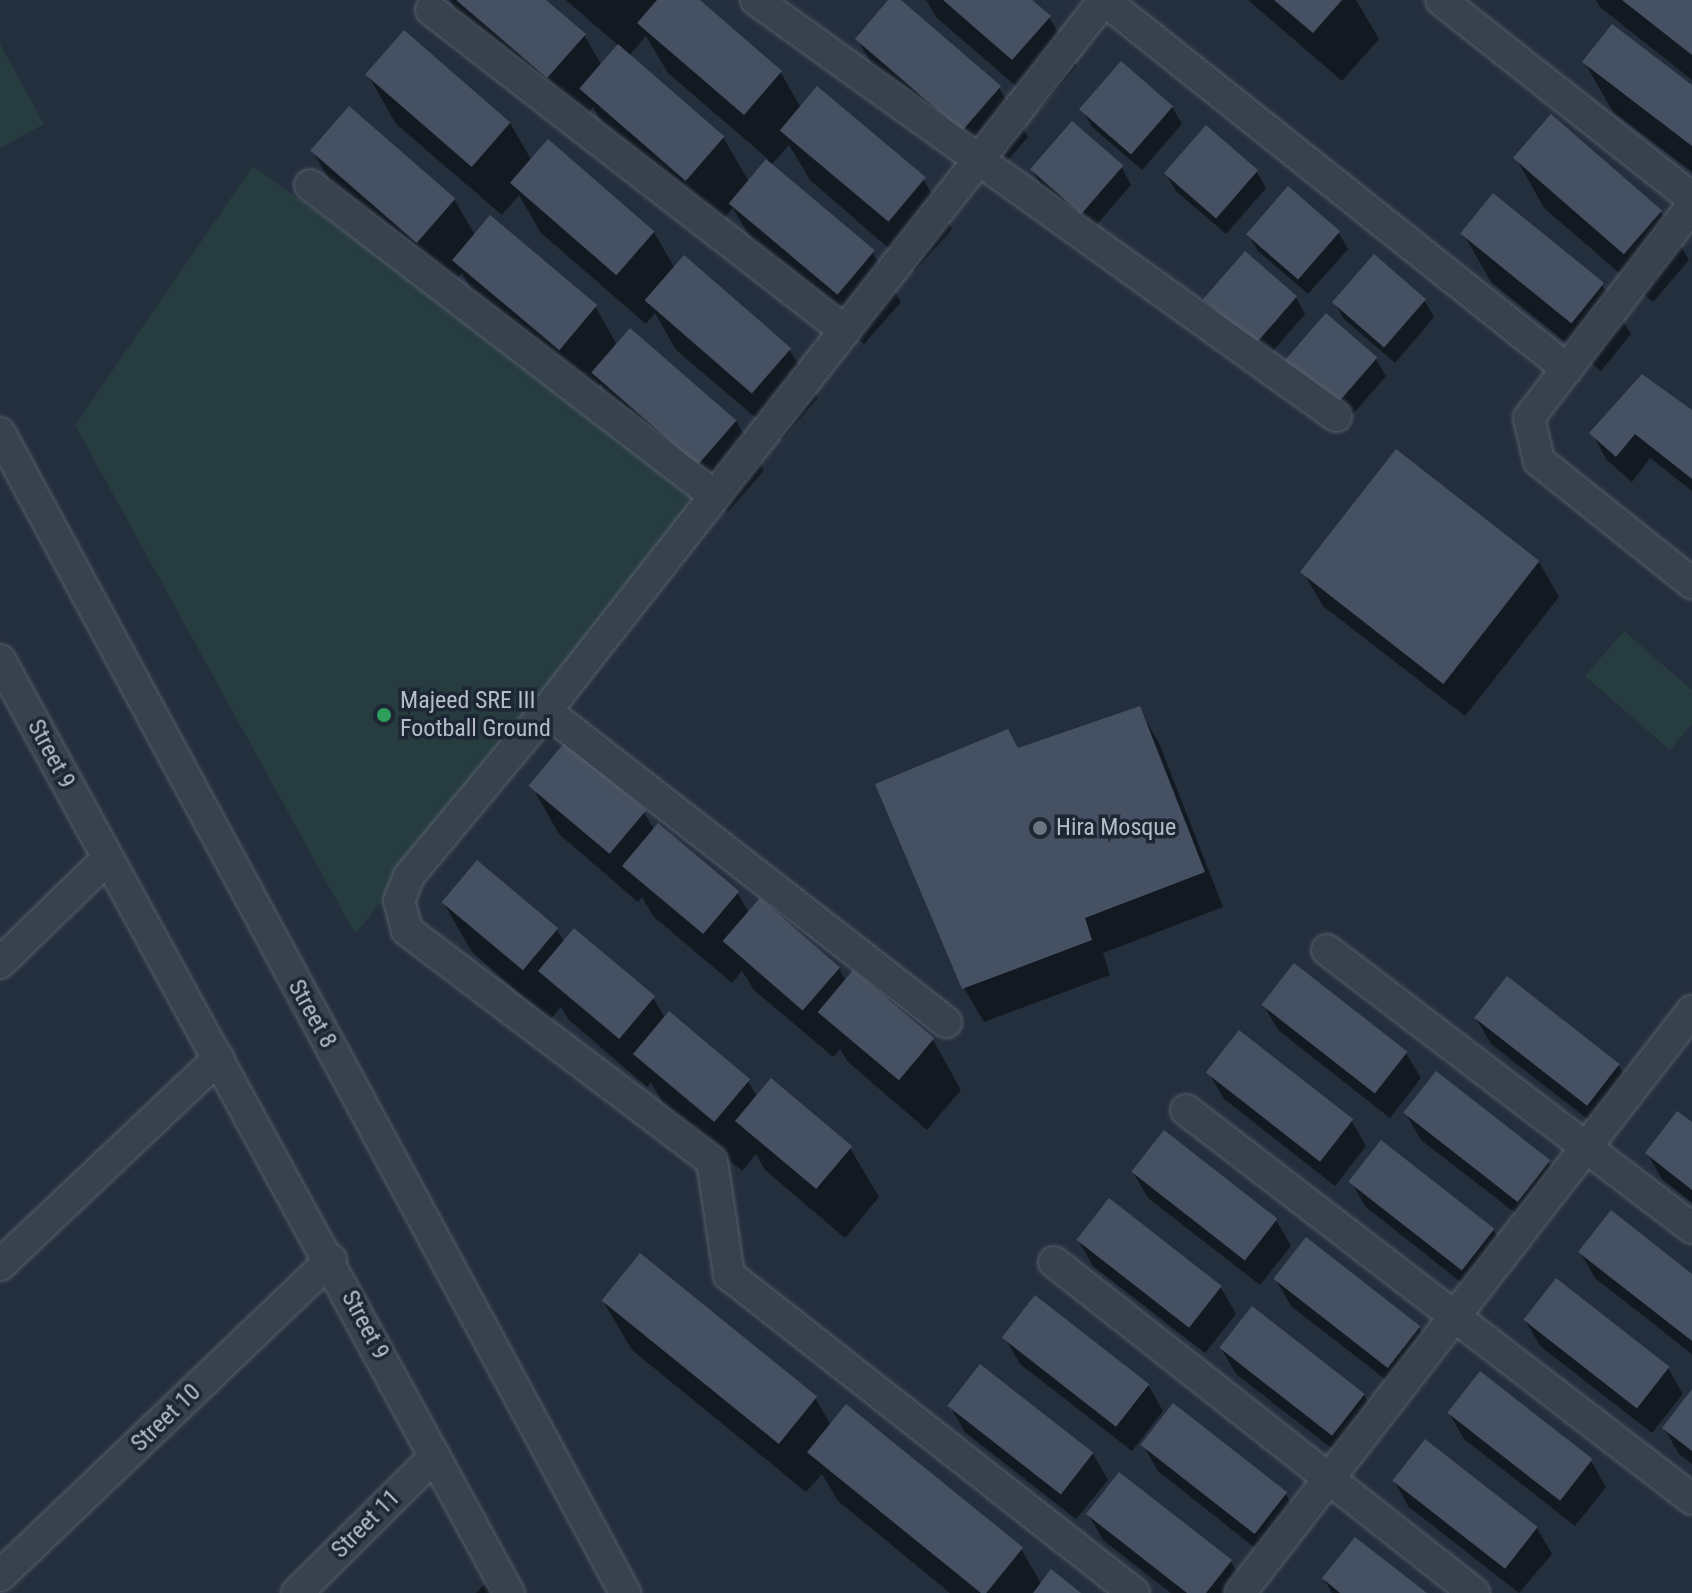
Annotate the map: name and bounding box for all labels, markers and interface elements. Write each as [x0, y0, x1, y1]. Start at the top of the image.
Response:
place label: Majeed SRE III Football Ground [400, 687, 551, 743]
marker: Majeed SRE III Football Ground [375, 706, 393, 724]
street label: Street 9 [21, 715, 81, 793]
place label: Hira Mosque [1056, 814, 1176, 842]
marker: Hira Mosque [1031, 819, 1049, 837]
street label: Street 8 [282, 975, 342, 1053]
street label: Street 9 [335, 1286, 395, 1364]
street label: Street 10 [125, 1378, 207, 1458]
street label: Street 11 [326, 1484, 406, 1564]

